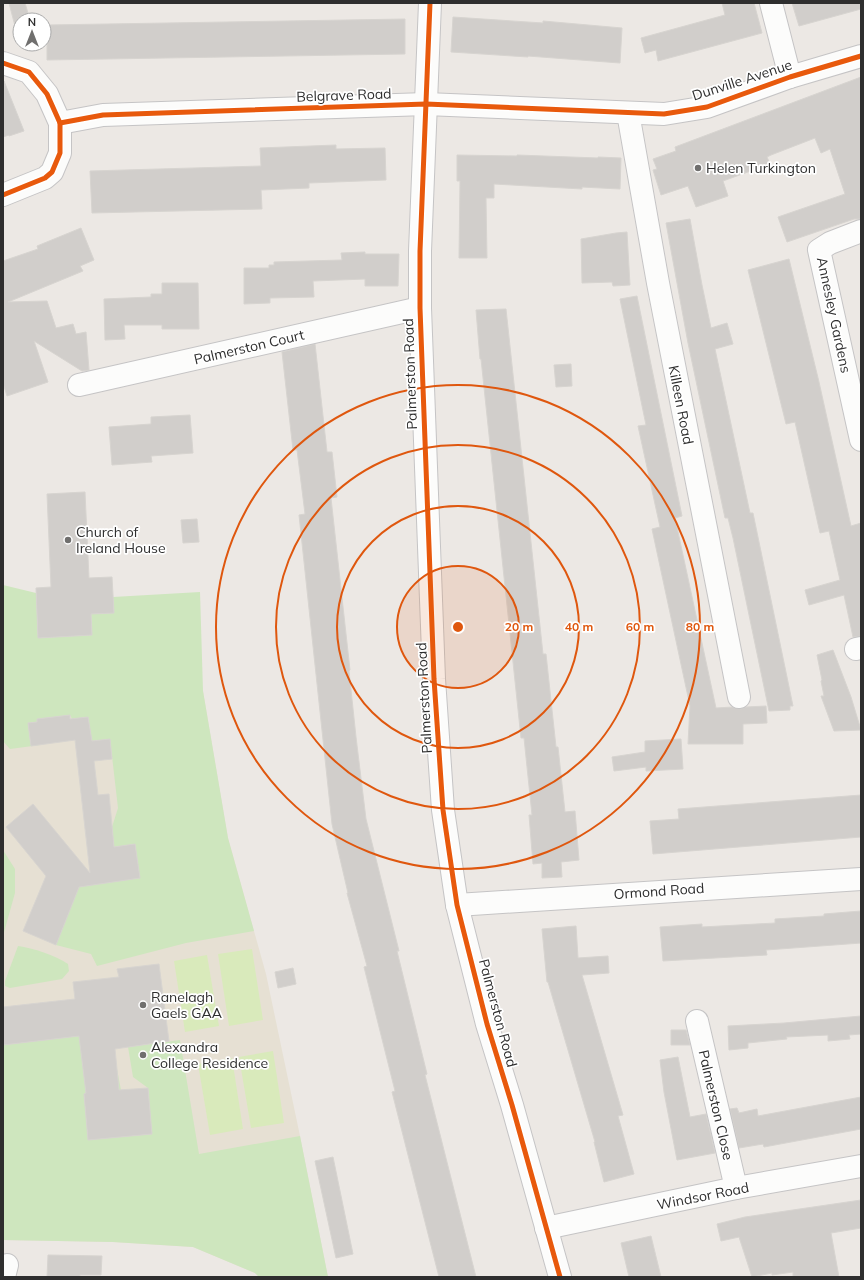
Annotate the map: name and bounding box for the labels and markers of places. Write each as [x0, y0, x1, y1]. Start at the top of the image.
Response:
place label: Helen Turkington [706, 159, 816, 177]
marker: Helen Turkington [693, 163, 703, 173]
place label: Church of Ireland House [76, 523, 166, 557]
marker: Church of Ireland House [63, 535, 73, 545]
centre of rings [451, 620, 465, 634]
place label: Ranelagh Gaels GAA [151, 988, 223, 1022]
marker: Ranelagh Gaels GAA [138, 1000, 148, 1010]
place label: Alexandra College Residence [151, 1038, 268, 1072]
marker: Alexandra College Residence [138, 1050, 148, 1060]

